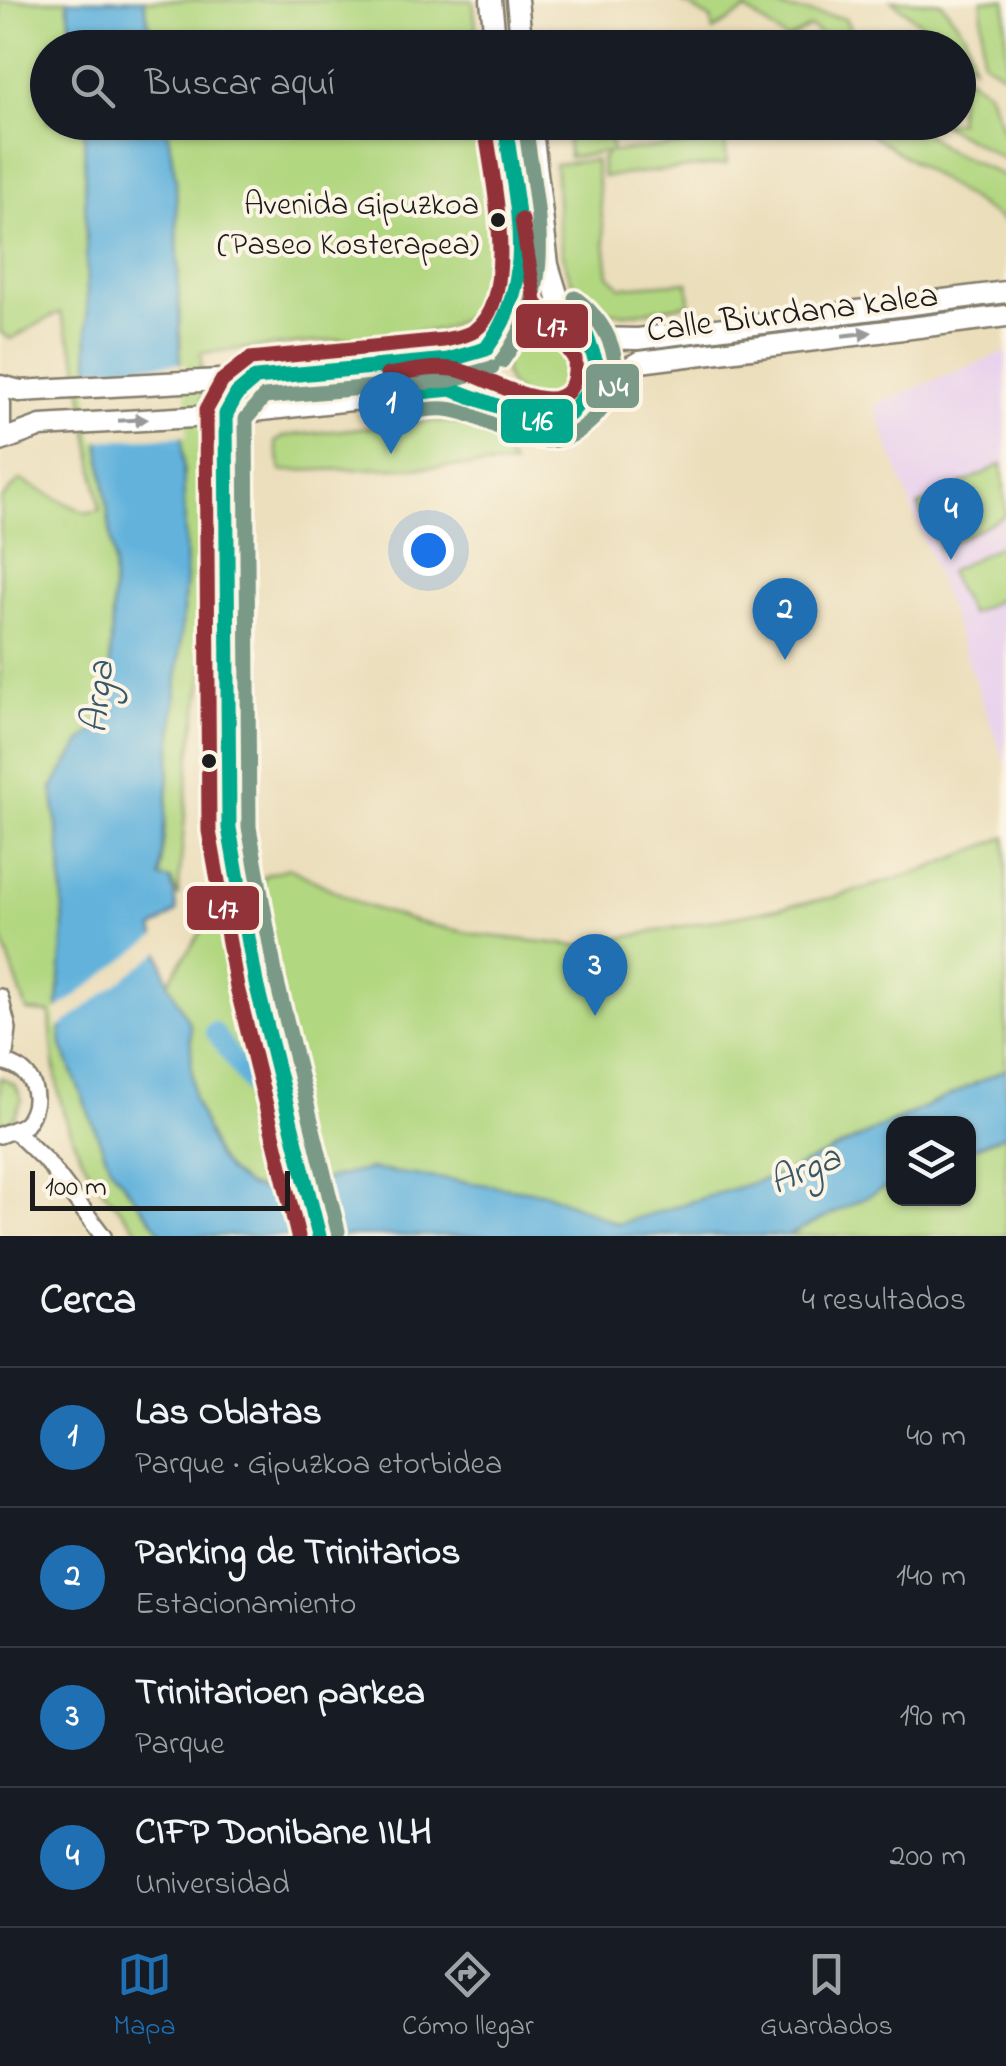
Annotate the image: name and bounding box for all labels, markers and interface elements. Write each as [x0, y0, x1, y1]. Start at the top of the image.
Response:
search box [30, 30, 976, 140]
text: Buscar aquí [145, 57, 335, 113]
icon: search [65, 58, 120, 113]
place label: Avenida Gipuzkoa (Paseo Kosterapea) [217, 183, 479, 270]
marker: Avenida Gipuzkoa (Paseo Kosterapea) [488, 210, 508, 230]
street label: Calle Biurdana kalea [644, 271, 941, 358]
line badge: L17 [514, 302, 590, 350]
text: L17 [537, 309, 568, 350]
one-way arrow [842, 326, 873, 342]
line badge: N4 [584, 362, 641, 410]
text: N4 [598, 369, 629, 410]
pin: 1 [358, 372, 424, 454]
line badge: L16 [499, 397, 575, 445]
text: L16 [521, 403, 553, 444]
one-way arrow [117, 412, 149, 428]
pin: 4 [918, 478, 984, 560]
your location [403, 525, 454, 576]
pin: 2 [752, 578, 818, 660]
water label: Arga [68, 658, 132, 737]
unlabelled marker [199, 751, 219, 771]
line badge: L17 [185, 884, 261, 932]
text: L17 [208, 891, 239, 932]
pin: 3 [562, 934, 628, 1016]
map controls [886, 1116, 976, 1206]
button: layers [886, 1116, 976, 1206]
water label: Arga [761, 1131, 850, 1212]
scale bar [30, 1166, 290, 1210]
text: 100 m [45, 1168, 107, 1209]
text: Cerca [40, 1271, 136, 1332]
text: 4 resultados [802, 1278, 966, 1325]
text: Las Oblatas [135, 1386, 322, 1442]
text: 1 [67, 1414, 78, 1461]
text: 40 m [906, 1414, 966, 1461]
text: Parque · Gipuzkoa etorbidea [135, 1442, 502, 1489]
text: Parking de Trinitarios [135, 1526, 461, 1582]
text: 2 [65, 1554, 80, 1601]
text: 140 m [896, 1554, 966, 1601]
text: Estacionamiento [135, 1582, 356, 1629]
text: Trinitarioen parkea [135, 1666, 425, 1722]
text: 3 [66, 1694, 79, 1741]
text: 190 m [900, 1694, 966, 1741]
text: Parque [135, 1722, 225, 1769]
text: CIFP Donibane IILH [135, 1806, 432, 1862]
text: 4 [66, 1834, 79, 1881]
text: 200 m [890, 1834, 966, 1881]
text: Universidad [135, 1862, 290, 1909]
tab: Mapa [113, 1947, 176, 2048]
tab: Cómo llegar [402, 1947, 534, 2048]
tab: Guardados [760, 1947, 893, 2048]

